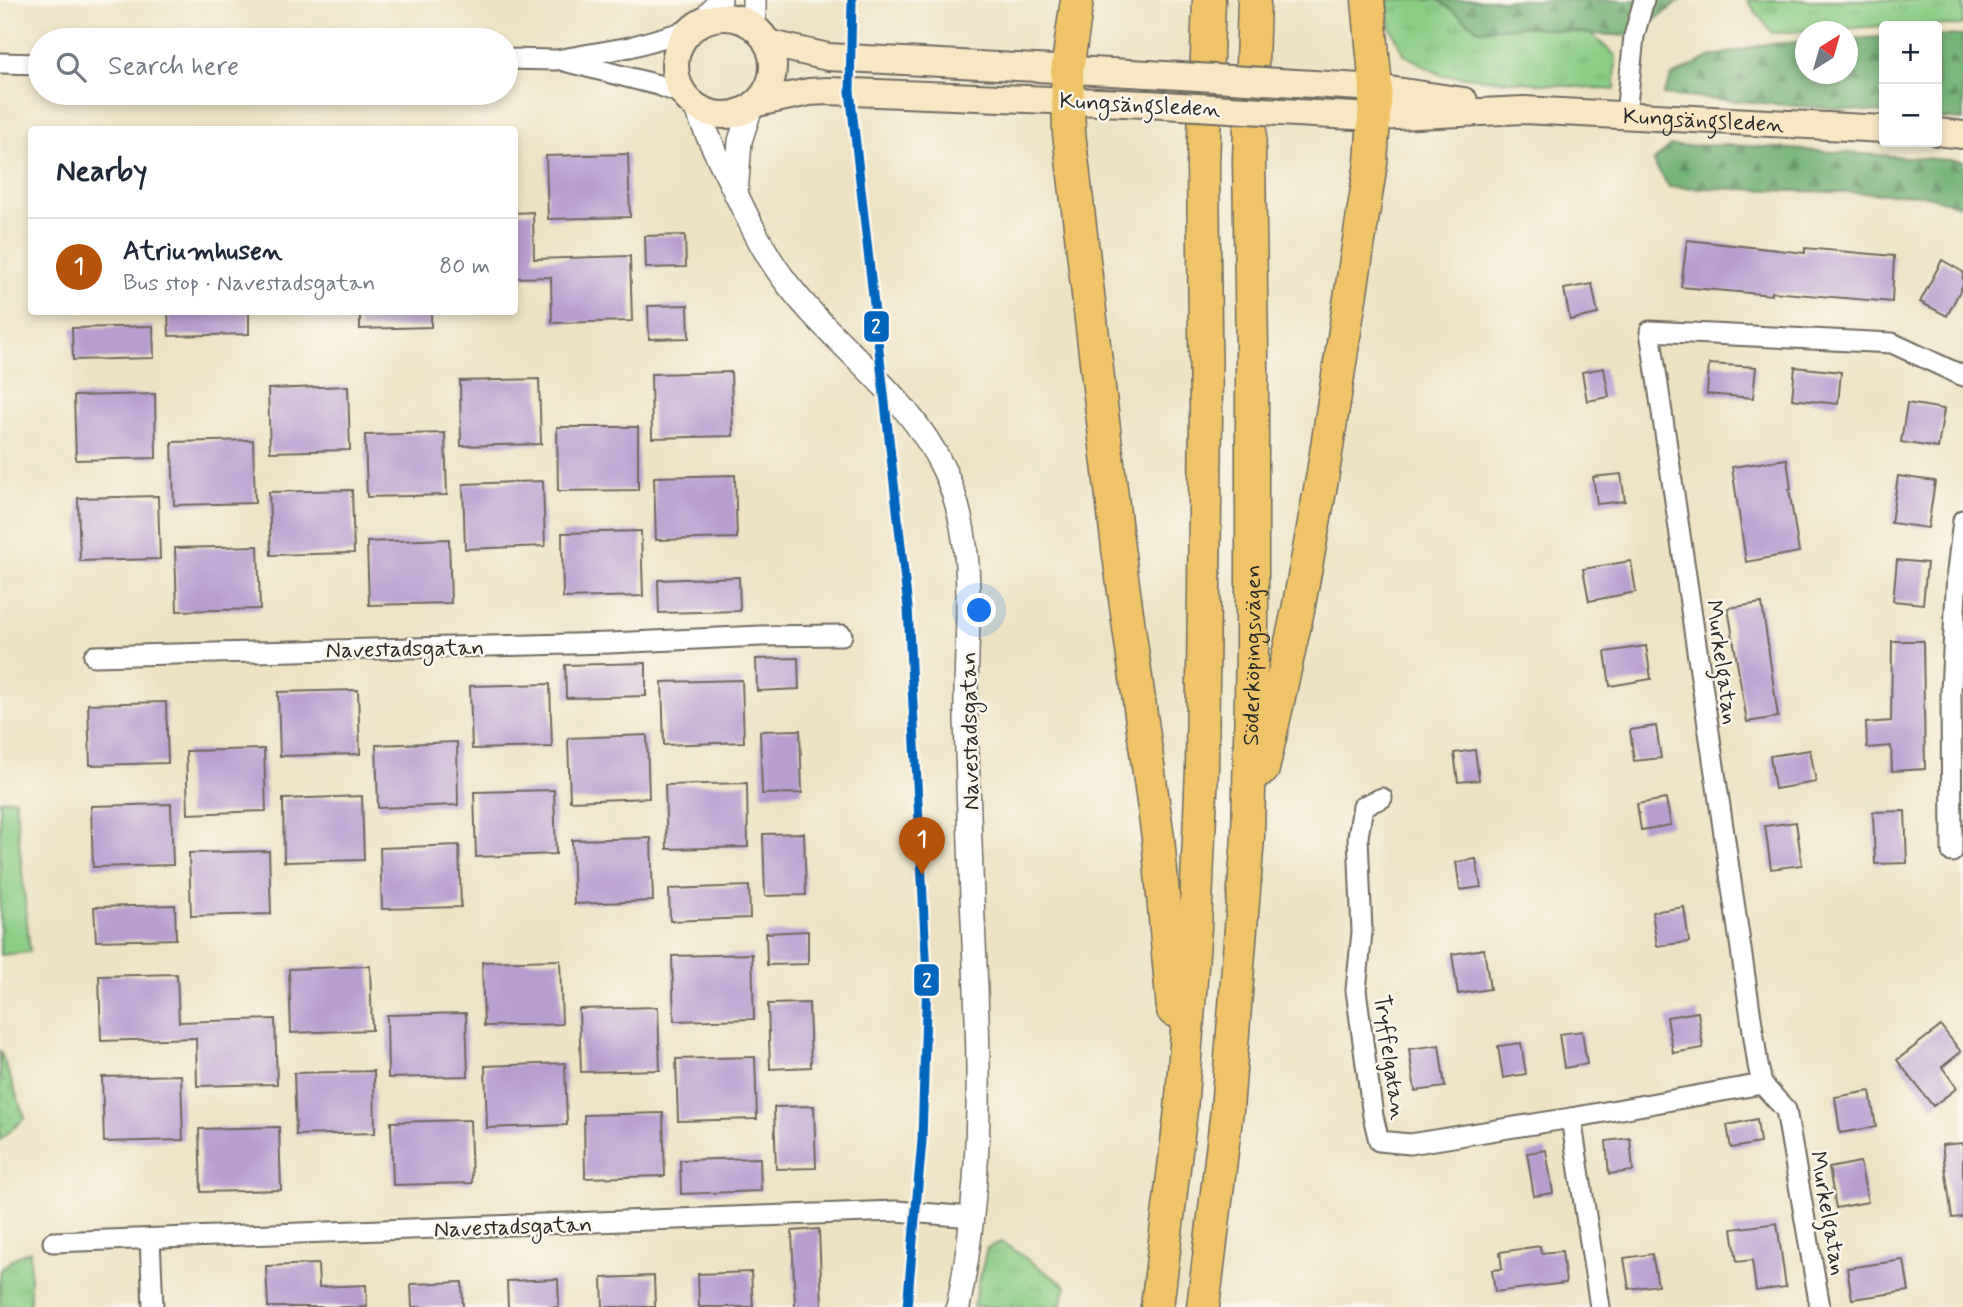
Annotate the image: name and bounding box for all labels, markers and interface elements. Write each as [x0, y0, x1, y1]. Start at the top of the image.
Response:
north arrow [1795, 21, 1858, 84]
map controls [1879, 21, 1942, 147]
button: + [1879, 21, 1942, 84]
search box [28, 28, 518, 105]
icon: search [52, 48, 90, 86]
text: Search here [108, 50, 239, 84]
button: − [1879, 84, 1942, 147]
street label: Kungsängsleden [1058, 87, 1221, 127]
street label: Kungsängsleden [1622, 102, 1785, 141]
text: Nearby [56, 152, 147, 191]
text: Atriumhusen [123, 235, 282, 269]
text: 1 [74, 252, 84, 282]
text: 80 m [439, 252, 490, 282]
text: Bus stop · Navestadsgatan [123, 269, 375, 299]
line badge: 2 [863, 310, 890, 343]
text: 2 [871, 315, 881, 340]
street label: Söderköpingsvägen [1237, 565, 1271, 746]
your location [962, 593, 996, 627]
street label: Murkelgatan [1695, 598, 1745, 727]
street label: Navestadsgatan [325, 634, 485, 668]
street label: Navestadsgatan [955, 651, 989, 811]
pin: 1 [899, 817, 945, 875]
line badge: 2 [913, 963, 940, 997]
text: 2 [922, 969, 932, 994]
street label: Tryffelgatan [1365, 993, 1413, 1122]
street label: Murkelgatan [1799, 1149, 1853, 1278]
street label: Navestadsgatan [433, 1210, 593, 1248]

